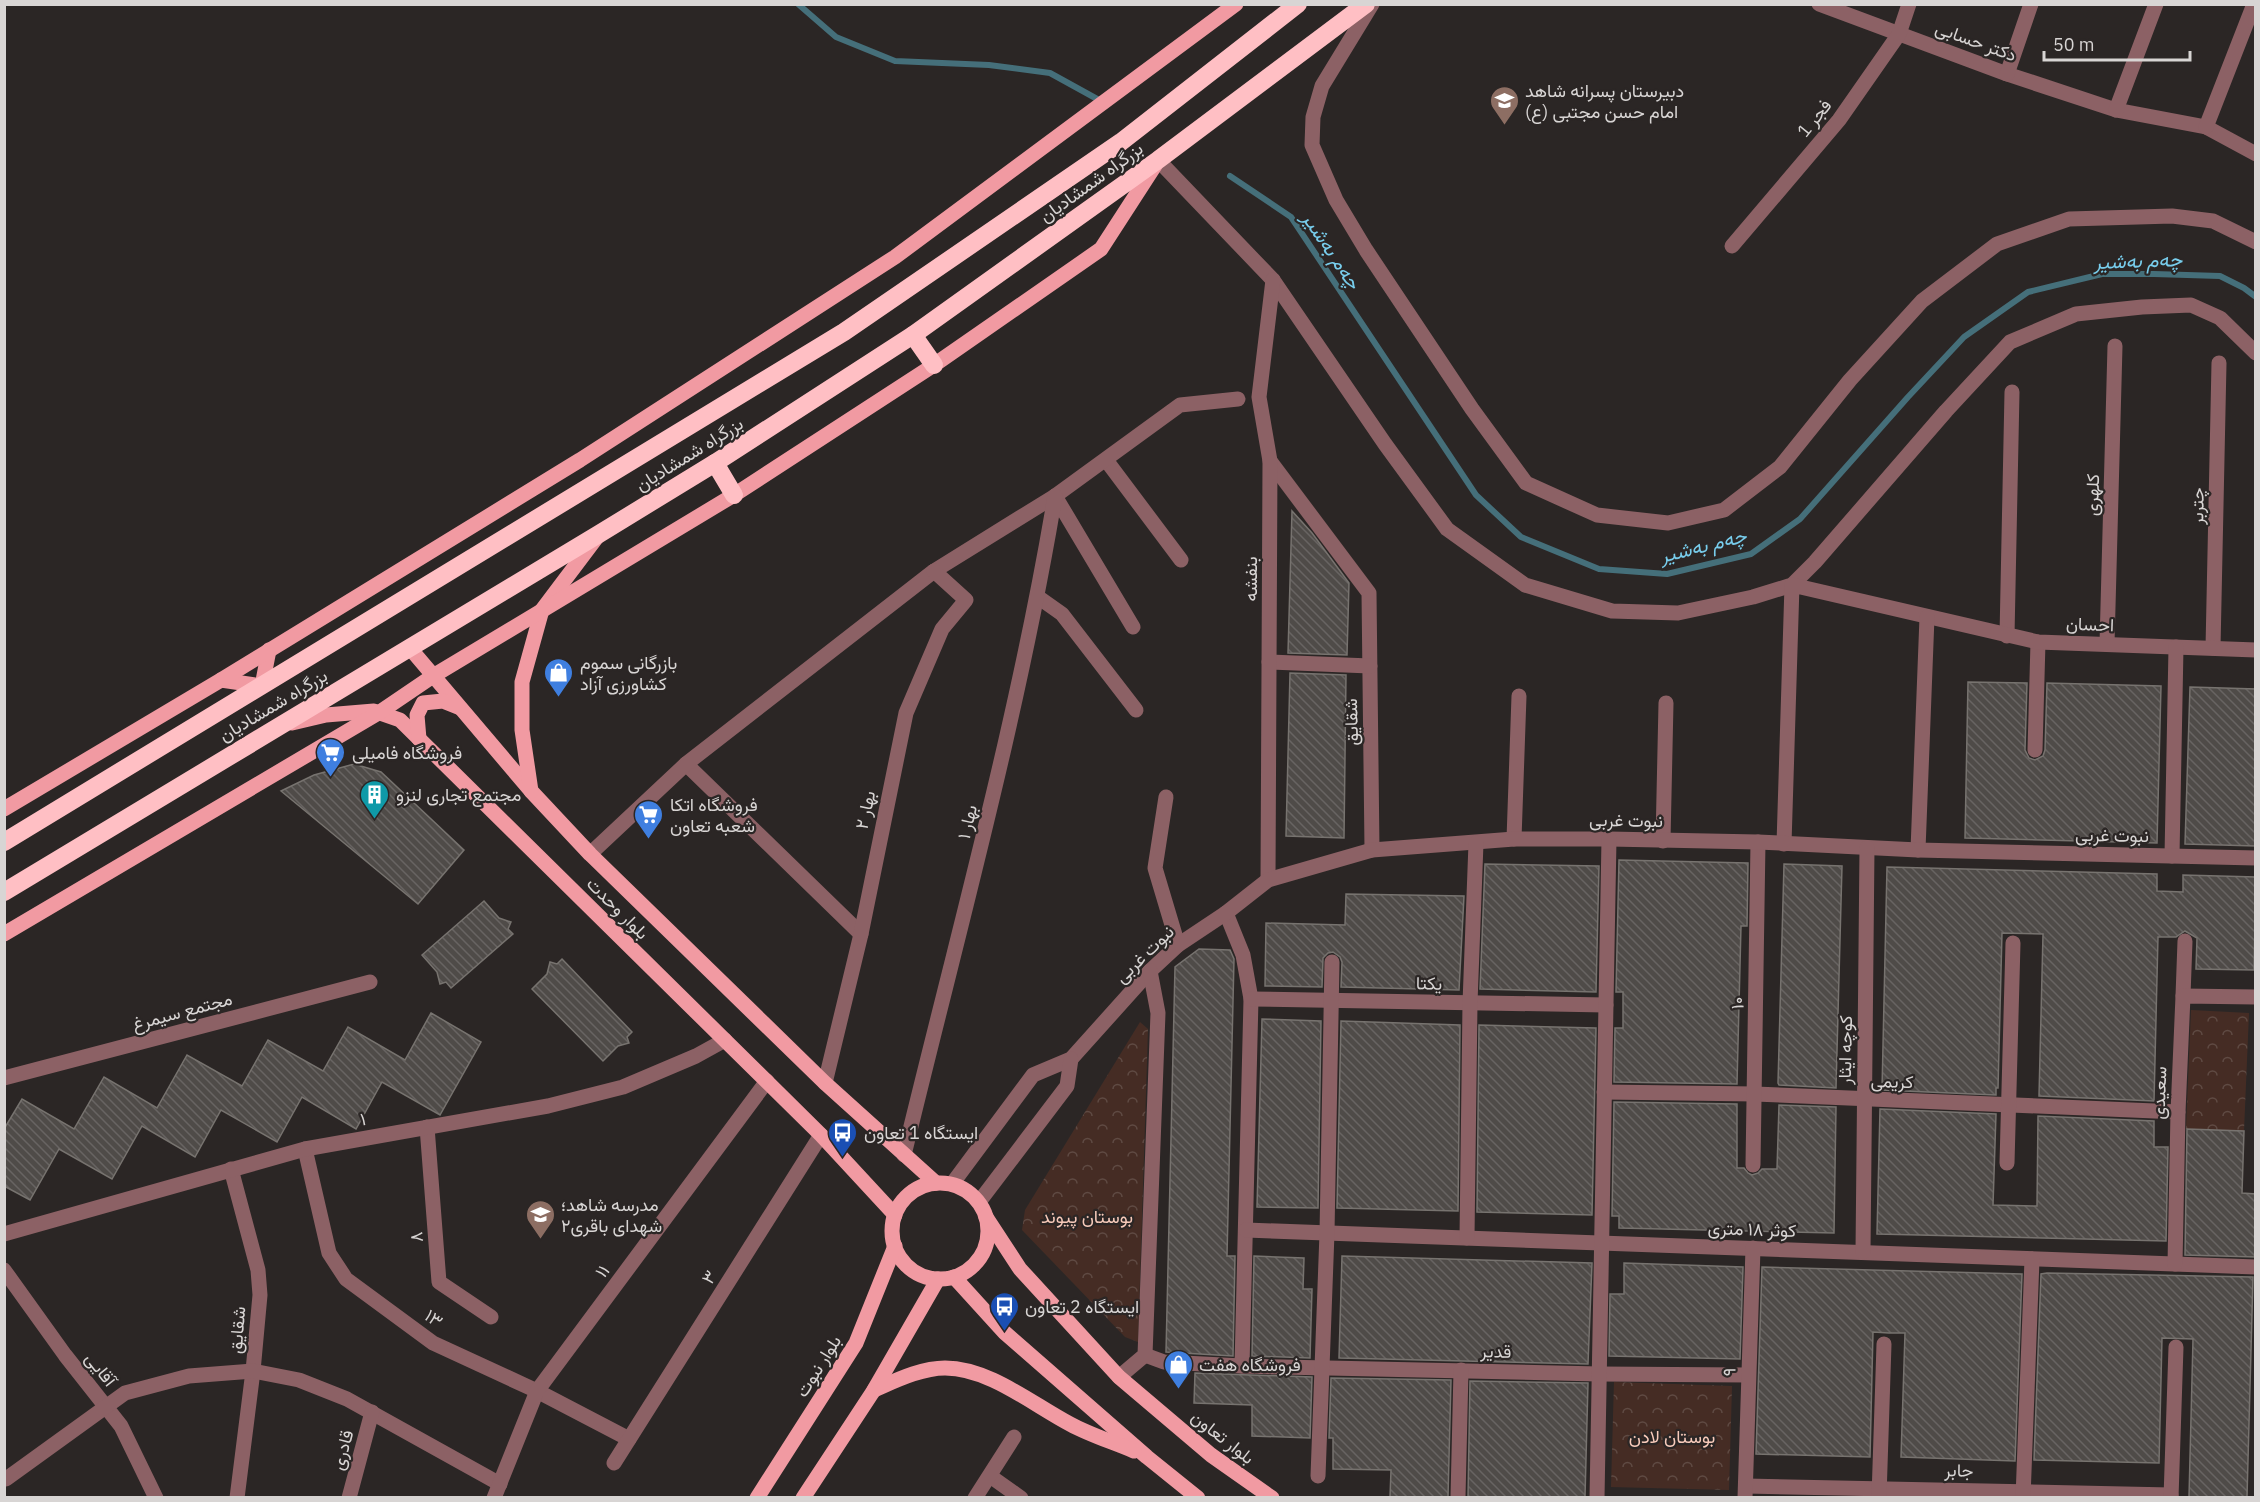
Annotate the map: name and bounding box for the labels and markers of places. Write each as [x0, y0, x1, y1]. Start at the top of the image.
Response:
place label: دبیرستان پسرانه شاهد امام حسن مجتبی (ع) [1525, 79, 1684, 124]
school or university icon: دبیرستان پسرانه شاهد امام حسن مجتبی (ع) [1488, 84, 1520, 126]
place label: بازرگانی سموم کشاورزی آزاد [580, 651, 677, 695]
shop icon: بازرگانی سموم کشاورزی آزاد [543, 656, 575, 698]
supermarket icon: فروشگاه فامیلی [315, 736, 347, 778]
place label: فروشگاه فامیلی [352, 741, 462, 764]
building icon: مجتمع تجاری لنزو [359, 778, 391, 820]
place label: مجتمع تجاری لنزو [396, 783, 521, 807]
place label: فروشگاه اتکا شعبه تعاون [670, 793, 758, 837]
supermarket icon: فروشگاه اتکا شعبه تعاون [633, 798, 665, 840]
bus stop icon: ایستگاه 1 تعاون [827, 1116, 859, 1158]
place label: ایستگاه 1 تعاون [864, 1121, 978, 1144]
place label: مدرسه شاهد؛ شهدای باقری۲ [561, 1193, 662, 1237]
school or university icon: مدرسه شاهد؛ شهدای باقری۲ [524, 1198, 556, 1240]
bus stop icon: ایستگاه 2 تعاون [988, 1290, 1020, 1332]
place label: ایستگاه 2 تعاون [1025, 1295, 1139, 1318]
shop icon: فروشگاه هفت [1162, 1348, 1194, 1390]
place label: فروشگاه هفت [1199, 1353, 1301, 1376]

